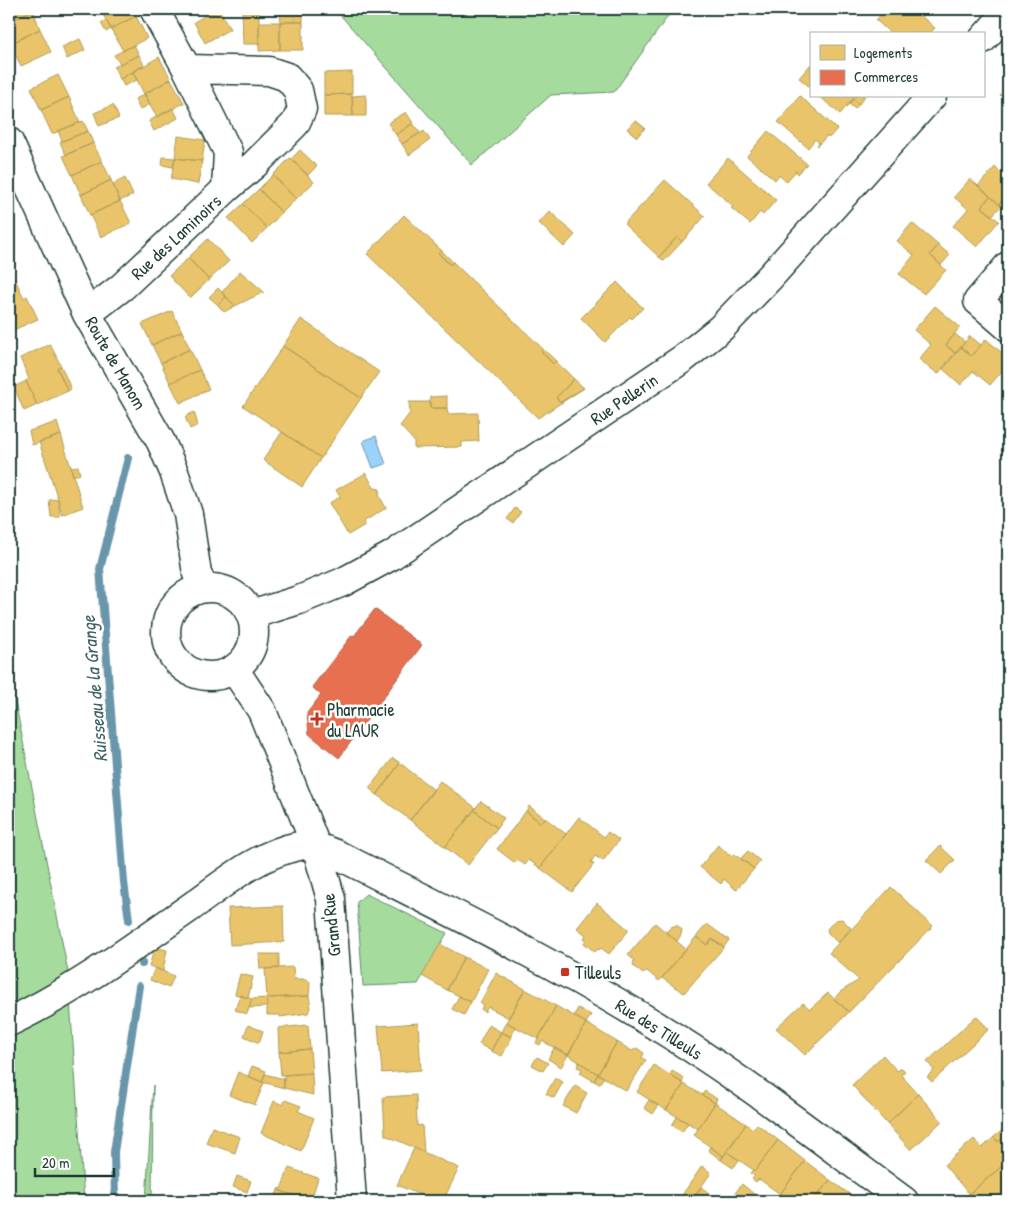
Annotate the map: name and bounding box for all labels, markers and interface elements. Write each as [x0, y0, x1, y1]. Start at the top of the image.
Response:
legend [810, 32, 984, 98]
text: Logements [854, 42, 912, 63]
text: Commerces [854, 66, 918, 87]
street label: Rue des Laminoirs [125, 189, 227, 285]
street label: Route de Manom [79, 312, 153, 414]
street label: Rue Pellerin [585, 367, 663, 431]
water label: Ruisseau de la Grange [75, 613, 113, 763]
place label: Pharmacie du LAUR [327, 697, 395, 743]
marker: Pharmacie du LAUR [311, 713, 323, 725]
street label: Grand'Rue [315, 892, 347, 958]
place label: Tilleuls [575, 960, 621, 985]
marker: Tilleuls [559, 966, 571, 978]
street label: Rue des Tilleuls [611, 992, 707, 1066]
scale bar [35, 1145, 114, 1177]
text: 20 m [42, 1152, 69, 1173]

